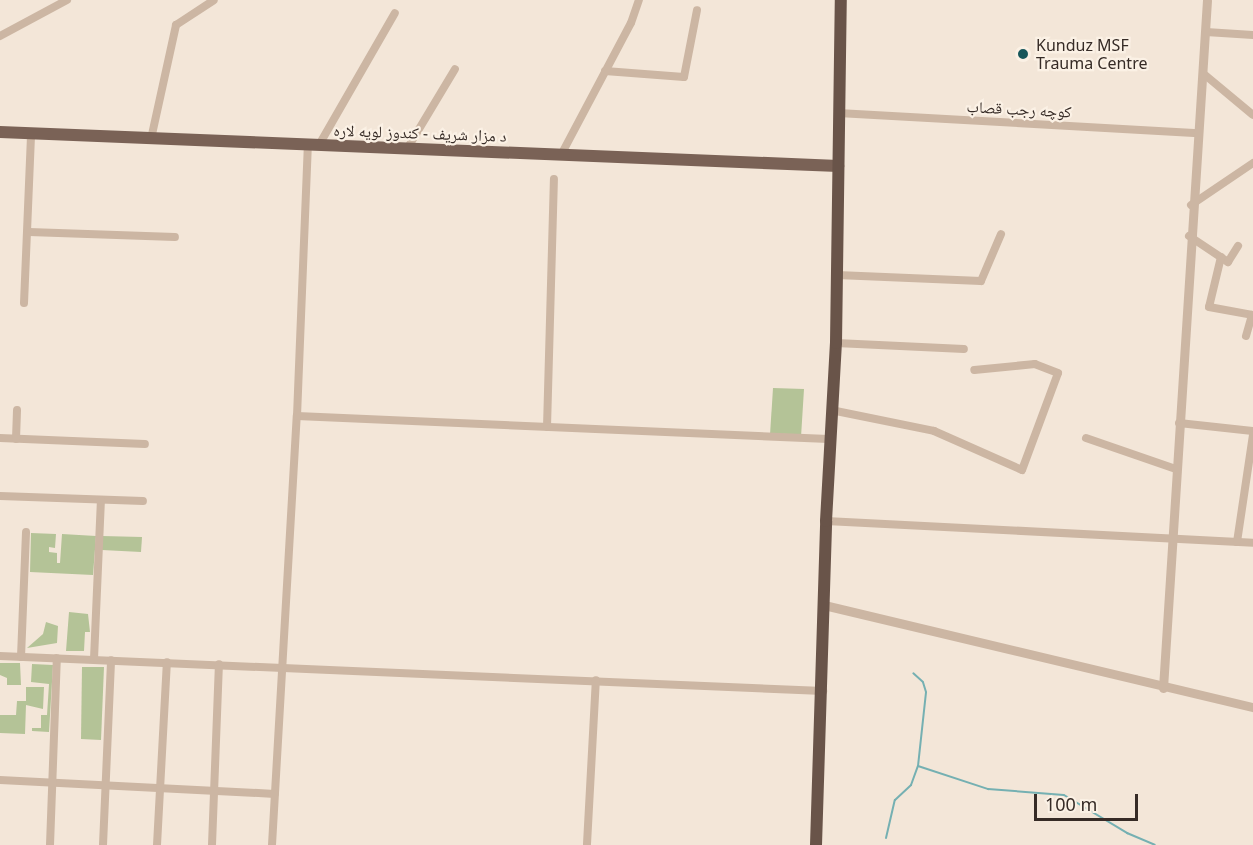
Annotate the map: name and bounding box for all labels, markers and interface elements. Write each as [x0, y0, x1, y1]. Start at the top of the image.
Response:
place label: Kunduz MSF Trauma Centre [1036, 35, 1147, 73]
marker: Kunduz MSF Trauma Centre [1014, 45, 1032, 63]
street label: کوچه رجب قصاب [966, 97, 1072, 121]
street label: د مزار شریف - کندوز لویه لاره [333, 120, 507, 146]
scale bar [1037, 782, 1140, 820]
text: 100 m [1045, 792, 1097, 816]

